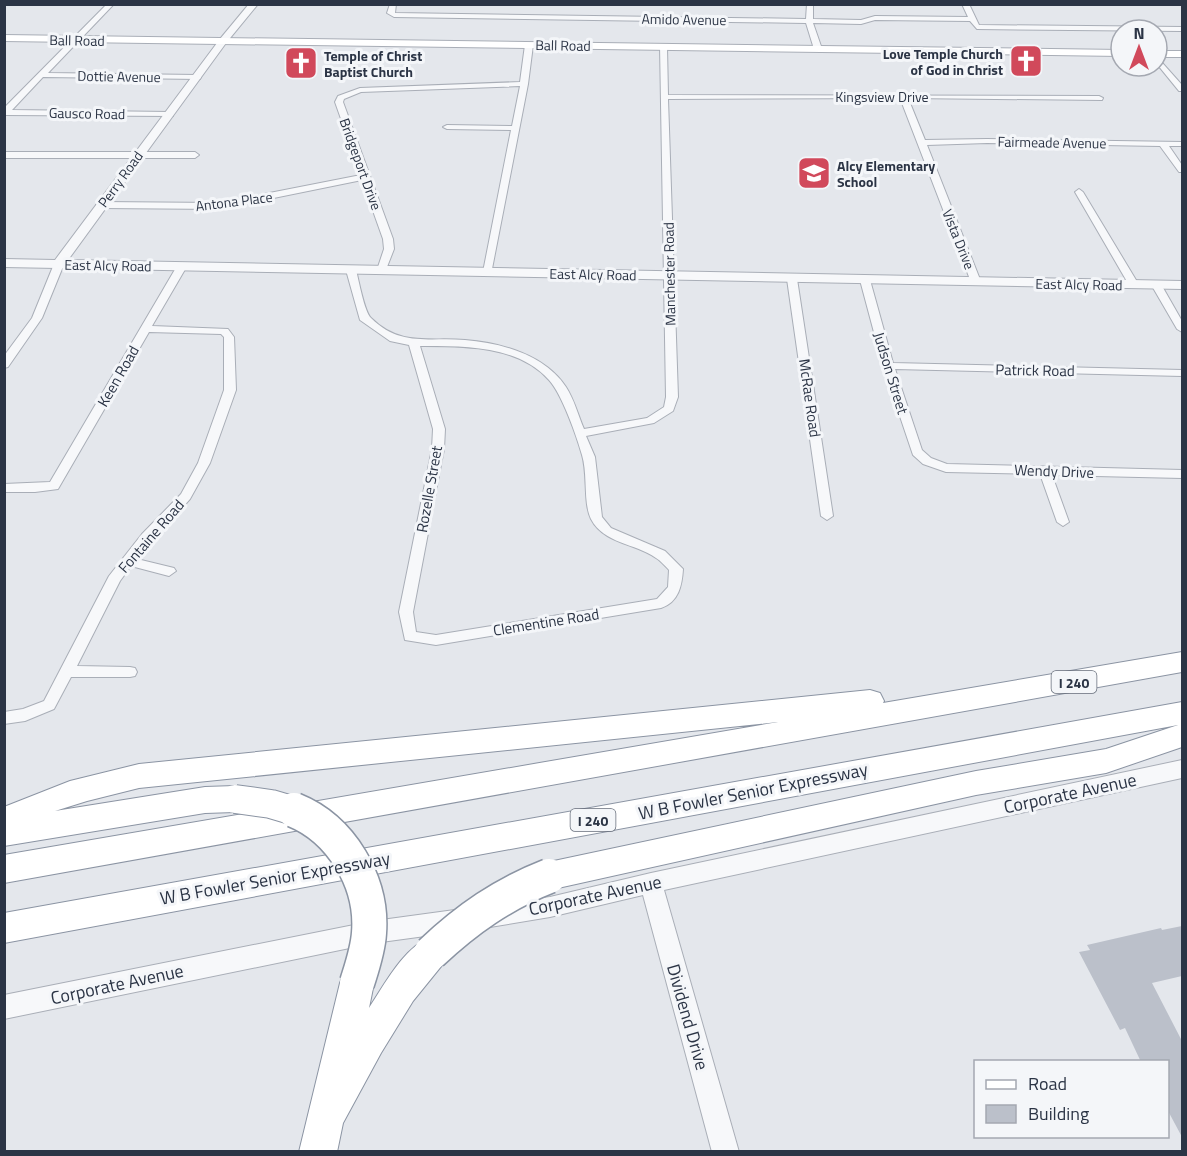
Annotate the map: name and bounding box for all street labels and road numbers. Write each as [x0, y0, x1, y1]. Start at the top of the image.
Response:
street label: Amido Avenue [641, 8, 727, 30]
street label: Ball Road [49, 29, 105, 51]
street label: Ball Road [535, 34, 591, 56]
street label: Dottie Avenue [77, 65, 161, 87]
street label: Kingsview Drive [835, 86, 929, 107]
street label: Gausco Road [49, 102, 125, 124]
street label: Bridgeport Drive [335, 115, 387, 213]
street label: Fairmeade Avenue [997, 131, 1107, 153]
street label: Perry Road [92, 146, 148, 212]
street label: Antona Place [194, 186, 274, 216]
street label: Vista Drive [937, 206, 981, 272]
street label: Manchester Road [658, 222, 680, 326]
street label: East Alcy Road [64, 254, 152, 276]
street label: East Alcy Road [549, 263, 637, 285]
street label: East Alcy Road [1035, 273, 1123, 295]
street label: Judson Street [868, 329, 915, 418]
street label: Keen Road [91, 341, 145, 411]
street label: McRae Road [793, 357, 827, 439]
street label: Patrick Road [995, 358, 1075, 382]
street label: Rozelle Street [410, 443, 448, 534]
street label: Wendy Drive [1014, 458, 1094, 484]
street label: Fontaine Road [112, 494, 190, 578]
street label: Clementine Road [491, 602, 601, 642]
road number: I 240 [1052, 671, 1096, 693]
street label: W B Fowler Senior Expressway [636, 755, 870, 827]
street label: Corporate Avenue [1001, 766, 1139, 820]
road number: I 240 [570, 809, 616, 831]
street label: W B Fowler Senior Expressway [158, 844, 393, 912]
street label: Corporate Avenue [526, 868, 664, 922]
street label: Corporate Avenue [48, 957, 186, 1011]
street label: Dividend Drive [660, 961, 716, 1073]

